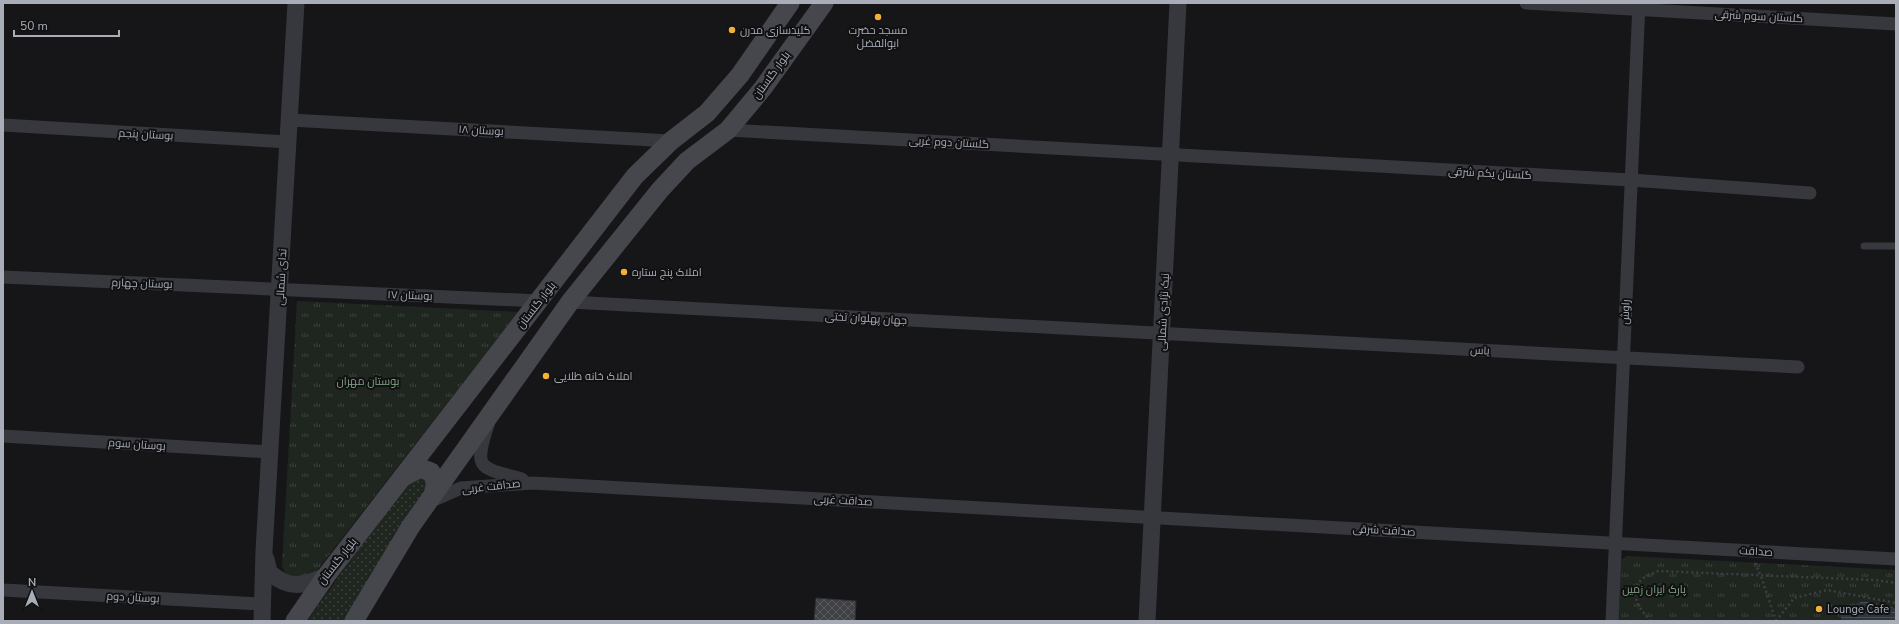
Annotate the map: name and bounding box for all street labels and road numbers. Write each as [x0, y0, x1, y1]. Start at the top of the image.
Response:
street label: گلستان سوم شرقی [1714, 7, 1804, 26]
street label: بلوار گلستان [749, 48, 794, 102]
street label: بوستان ۱۸ [458, 122, 504, 139]
street label: بوستان پنجم [118, 126, 174, 143]
street label: گلستان دوم غربی [908, 133, 990, 152]
street label: گلستان یکم شرقی [1448, 164, 1532, 183]
street label: ندای شمالی [273, 248, 290, 306]
street label: نیک نژادی شمالی [1154, 273, 1173, 351]
street label: بوستان چهارم [111, 275, 173, 292]
street label: بلوار گلستان [513, 279, 559, 332]
street label: بوستان ۱۷ [387, 287, 433, 304]
street label: راوش [1617, 299, 1634, 325]
street label: جهان پهلوان تختی [824, 309, 907, 328]
street label: یاس [1470, 342, 1490, 359]
street label: بوستان سوم [108, 435, 166, 454]
street label: صداقت غربی [461, 476, 521, 497]
street label: صداقت غربی [813, 491, 873, 510]
street label: صداقت شرقی [1352, 521, 1416, 540]
street label: بلوار گلستان [314, 535, 360, 588]
street label: صداقت [1739, 543, 1773, 560]
street label: بوستان دوم [106, 589, 160, 606]

